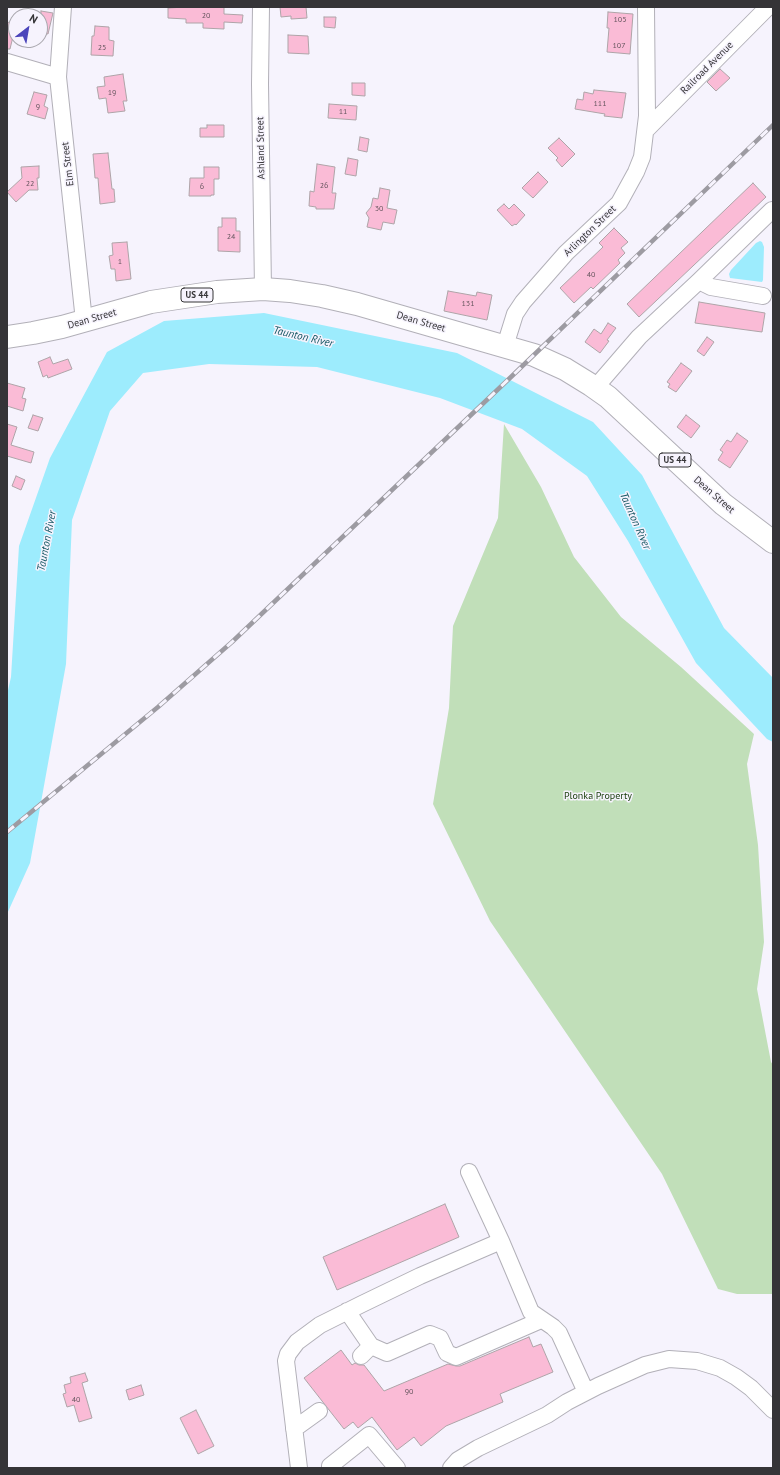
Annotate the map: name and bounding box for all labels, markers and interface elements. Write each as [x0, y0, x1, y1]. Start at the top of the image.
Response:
north arrow [8, 8, 48, 48]
text: N [27, 11, 40, 26]
house number: 20 [202, 11, 210, 21]
house number: 105 [613, 15, 627, 25]
street label: Railroad Avenue [678, 39, 736, 97]
house number: 107 [612, 41, 626, 51]
house number: 25 [98, 43, 106, 53]
house number: 19 [108, 88, 116, 98]
house number: 111 [593, 99, 607, 109]
house number: 9 [36, 102, 40, 112]
house number: 11 [339, 107, 347, 117]
street label: Ashland Street [254, 117, 268, 179]
street label: Elm Street [59, 141, 77, 187]
house number: 22 [26, 179, 34, 189]
house number: 26 [320, 181, 328, 191]
house number: 6 [200, 182, 204, 192]
street label: Arlington Street [561, 203, 619, 259]
house number: 30 [375, 204, 383, 214]
house number: 24 [227, 232, 235, 242]
house number: 1 [118, 257, 122, 267]
house number: 40 [587, 270, 595, 280]
road number: US 44 [181, 288, 213, 302]
house number: 131 [461, 299, 475, 309]
street label: Dean Street [66, 306, 118, 332]
street label: Dean Street [395, 309, 447, 335]
water label: Taunton River [272, 324, 334, 350]
road number: US 44 [659, 453, 691, 467]
street label: Dean Street [691, 474, 737, 516]
water label: Taunton River [617, 490, 653, 552]
water label: Taunton River [35, 510, 59, 572]
park label: Plonka Property [564, 790, 632, 802]
house number: 90 [405, 1387, 413, 1397]
house number: 40 [72, 1395, 80, 1405]

